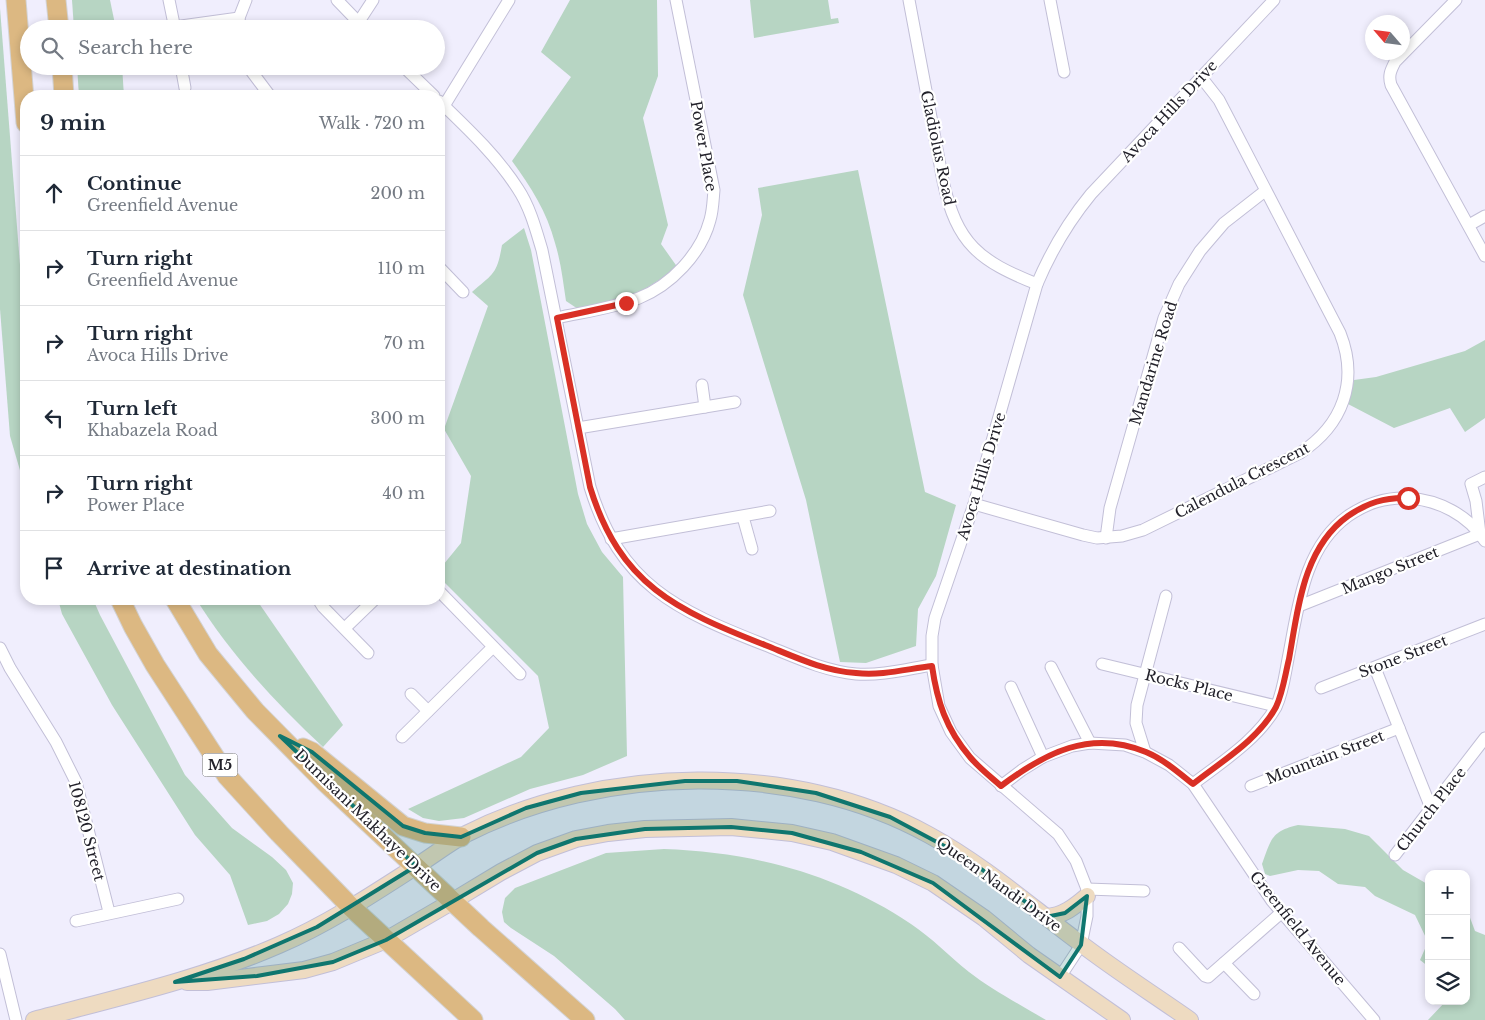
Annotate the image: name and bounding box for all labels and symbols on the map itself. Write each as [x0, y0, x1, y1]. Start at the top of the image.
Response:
north arrow [1365, 15, 1410, 60]
street label: Avoca Hills Drive [1116, 56, 1221, 167]
street label: Gladiolus Road [917, 89, 959, 207]
street label: Power Place [687, 99, 721, 193]
route end [615, 292, 638, 315]
street label: Mandarine Road [1125, 299, 1181, 427]
street label: Avoca Hills Drive [952, 410, 1009, 543]
street label: Calendula Crescent [1171, 438, 1313, 522]
route start [1397, 487, 1420, 510]
street label: Mango Street [1339, 542, 1442, 598]
street label: Stone Street [1356, 630, 1450, 682]
street label: Rocks Place [1143, 665, 1235, 705]
street label: Mountain Street [1263, 726, 1387, 788]
street label: Dumisani Makhaye Drive [291, 745, 445, 895]
road number: M5 [202, 754, 238, 776]
street label: Church Place [1392, 763, 1470, 855]
street label: 108120 Street [65, 779, 110, 883]
street label: Queen Nandi Drive [933, 832, 1065, 936]
street label: Greenfield Avenue [1246, 867, 1350, 989]

